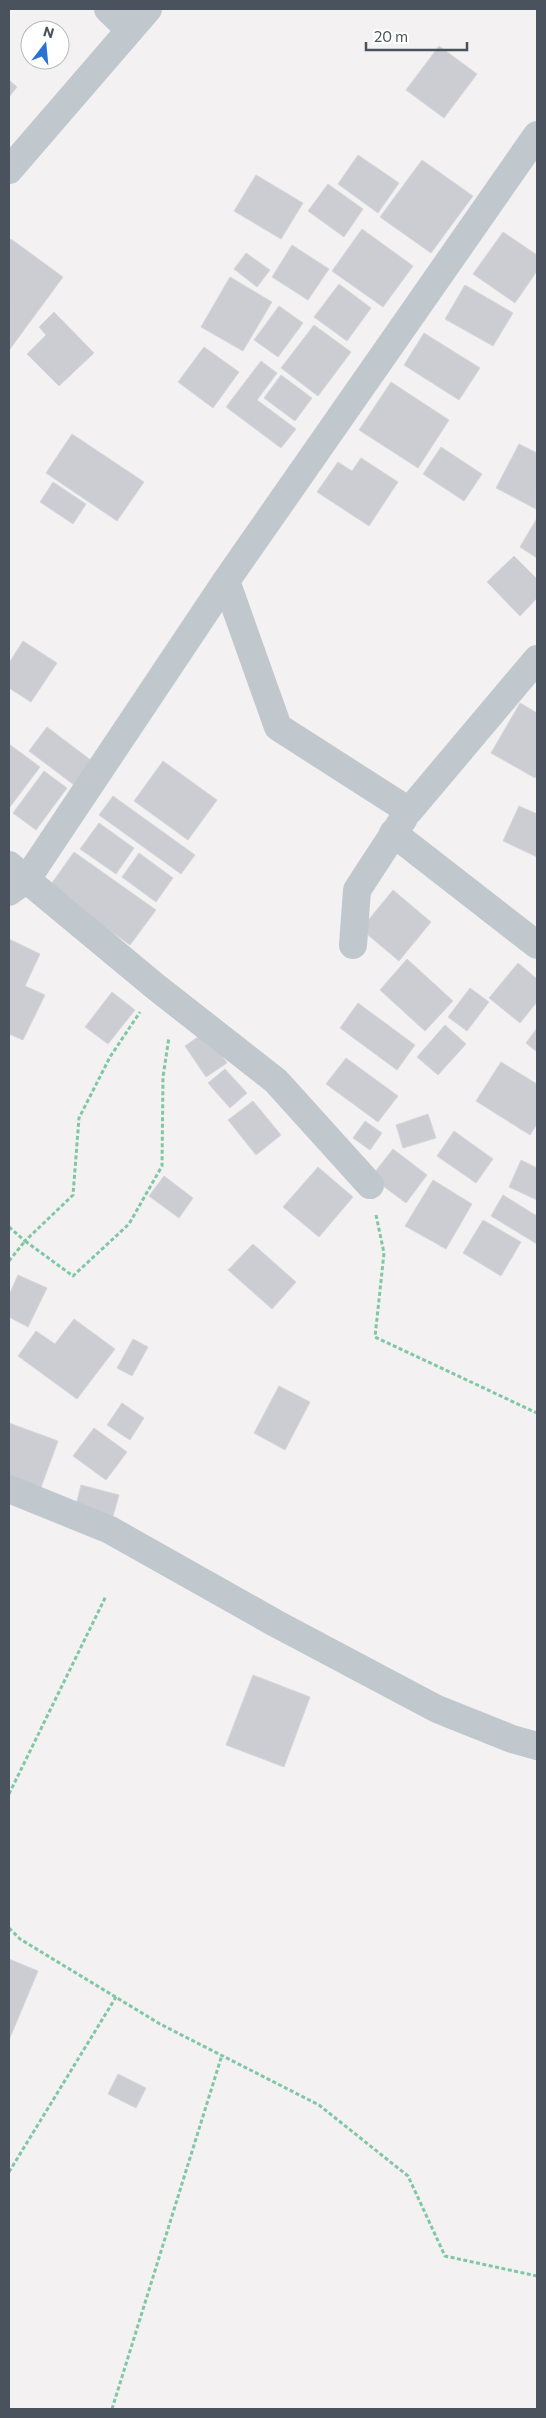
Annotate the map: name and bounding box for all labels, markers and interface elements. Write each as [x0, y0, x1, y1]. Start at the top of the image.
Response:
north arrow [20, 20, 70, 70]
scale bar [366, 20, 467, 52]
text: N [41, 22, 56, 42]
text: 20 m [374, 27, 408, 45]

